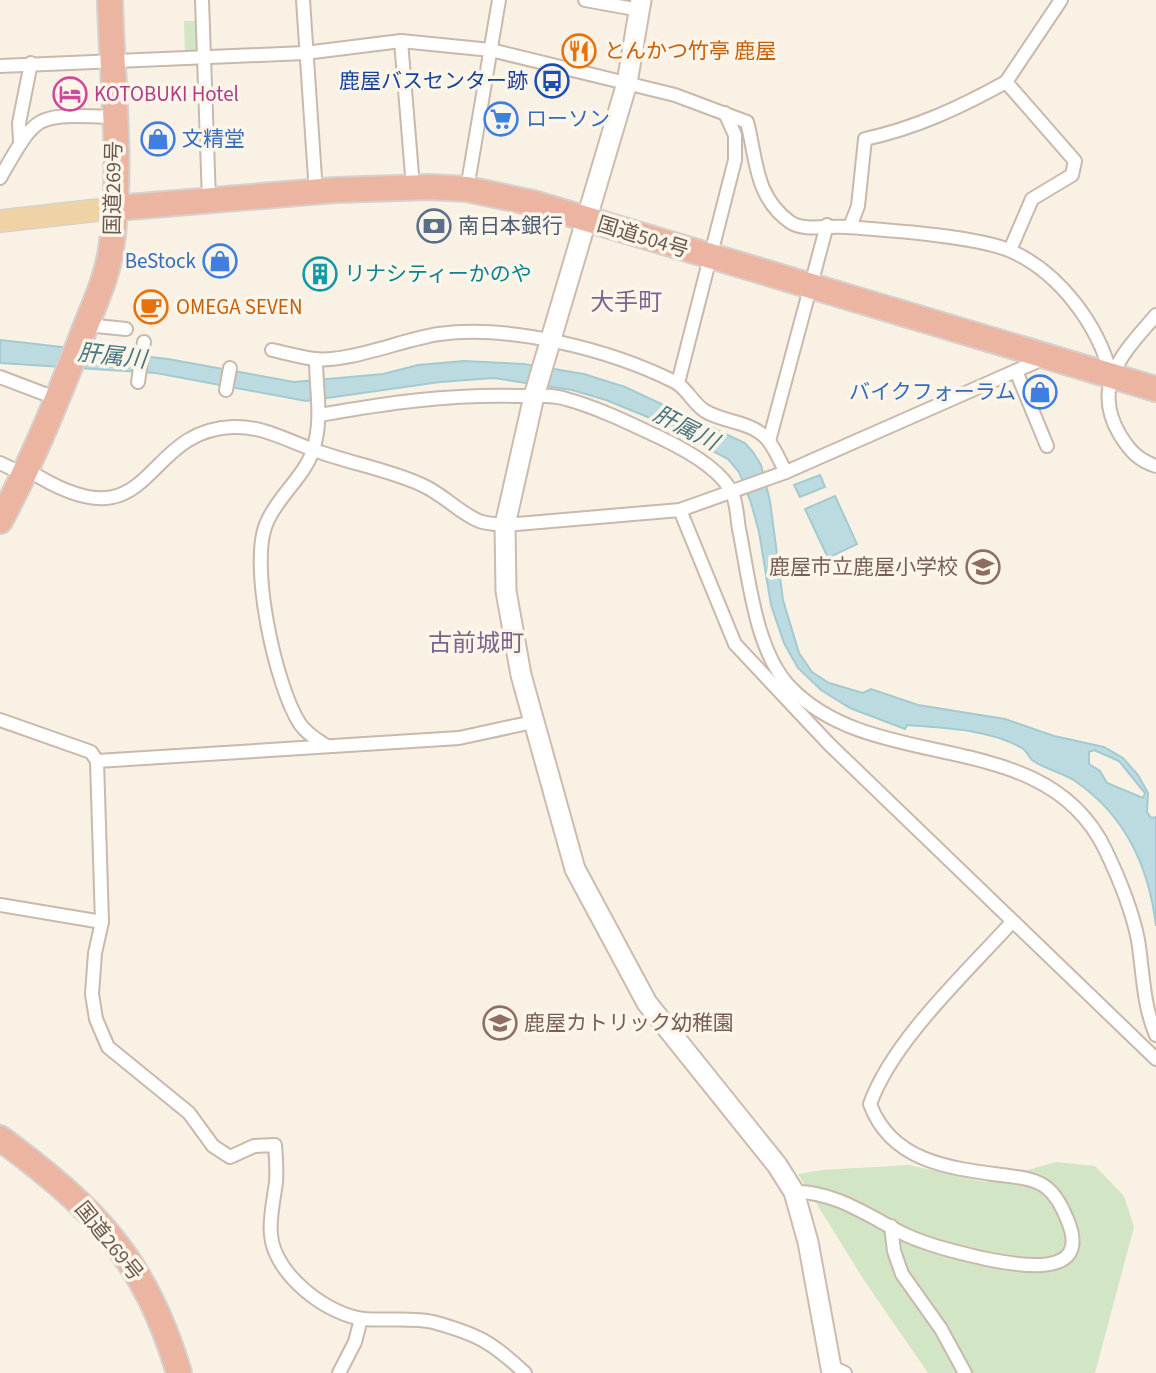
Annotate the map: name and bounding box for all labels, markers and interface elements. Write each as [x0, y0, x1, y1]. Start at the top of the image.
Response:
restaurant icon: とんかつ竹亭 鹿屋 [560, 32, 598, 70]
place label: とんかつ竹亭 鹿屋 [604, 36, 776, 66]
bus stop icon: 鹿屋バスセンター跡 [533, 62, 571, 100]
place label: 鹿屋バスセンター跡 [339, 66, 528, 96]
hotel icon: KOTOBUKI Hotel [51, 75, 89, 113]
place label: KOTOBUKI Hotel [94, 79, 239, 109]
supermarket icon: ローソン [482, 100, 520, 138]
place label: ローソン [526, 104, 610, 134]
shop icon: 文精堂 [139, 120, 177, 158]
place label: 文精堂 [182, 124, 245, 154]
street label: 国道269号 [97, 141, 129, 235]
bank icon: 南日本銀行 [415, 207, 453, 245]
street label: 国道504号 [594, 209, 692, 265]
place label: 南日本銀行 [458, 211, 563, 241]
shop icon: BeStock [201, 242, 239, 280]
place label: BeStock [125, 246, 197, 276]
building icon: リナシティーかのや [301, 255, 339, 293]
place label: リナシティーかのや [344, 259, 532, 289]
district label: 大手町 [590, 285, 662, 320]
cafe icon: OMEGA SEVEN [132, 288, 170, 326]
place label: OMEGA SEVEN [176, 292, 303, 322]
water label: 肝属川 [76, 336, 151, 376]
shop icon: バイクフォーラム [1021, 373, 1059, 411]
place label: バイクフォーラム [849, 377, 1016, 407]
water label: 肝属川 [648, 398, 727, 460]
school or university icon: 鹿屋市立鹿屋小学校 [964, 548, 1002, 586]
place label: 鹿屋市立鹿屋小学校 [769, 552, 958, 582]
district label: 古前城町 [428, 626, 524, 661]
school or university icon: 鹿屋カトリック幼稚園 [481, 1004, 519, 1042]
place label: 鹿屋カトリック幼稚園 [524, 1008, 734, 1038]
street label: 国道269号 [68, 1195, 150, 1287]

